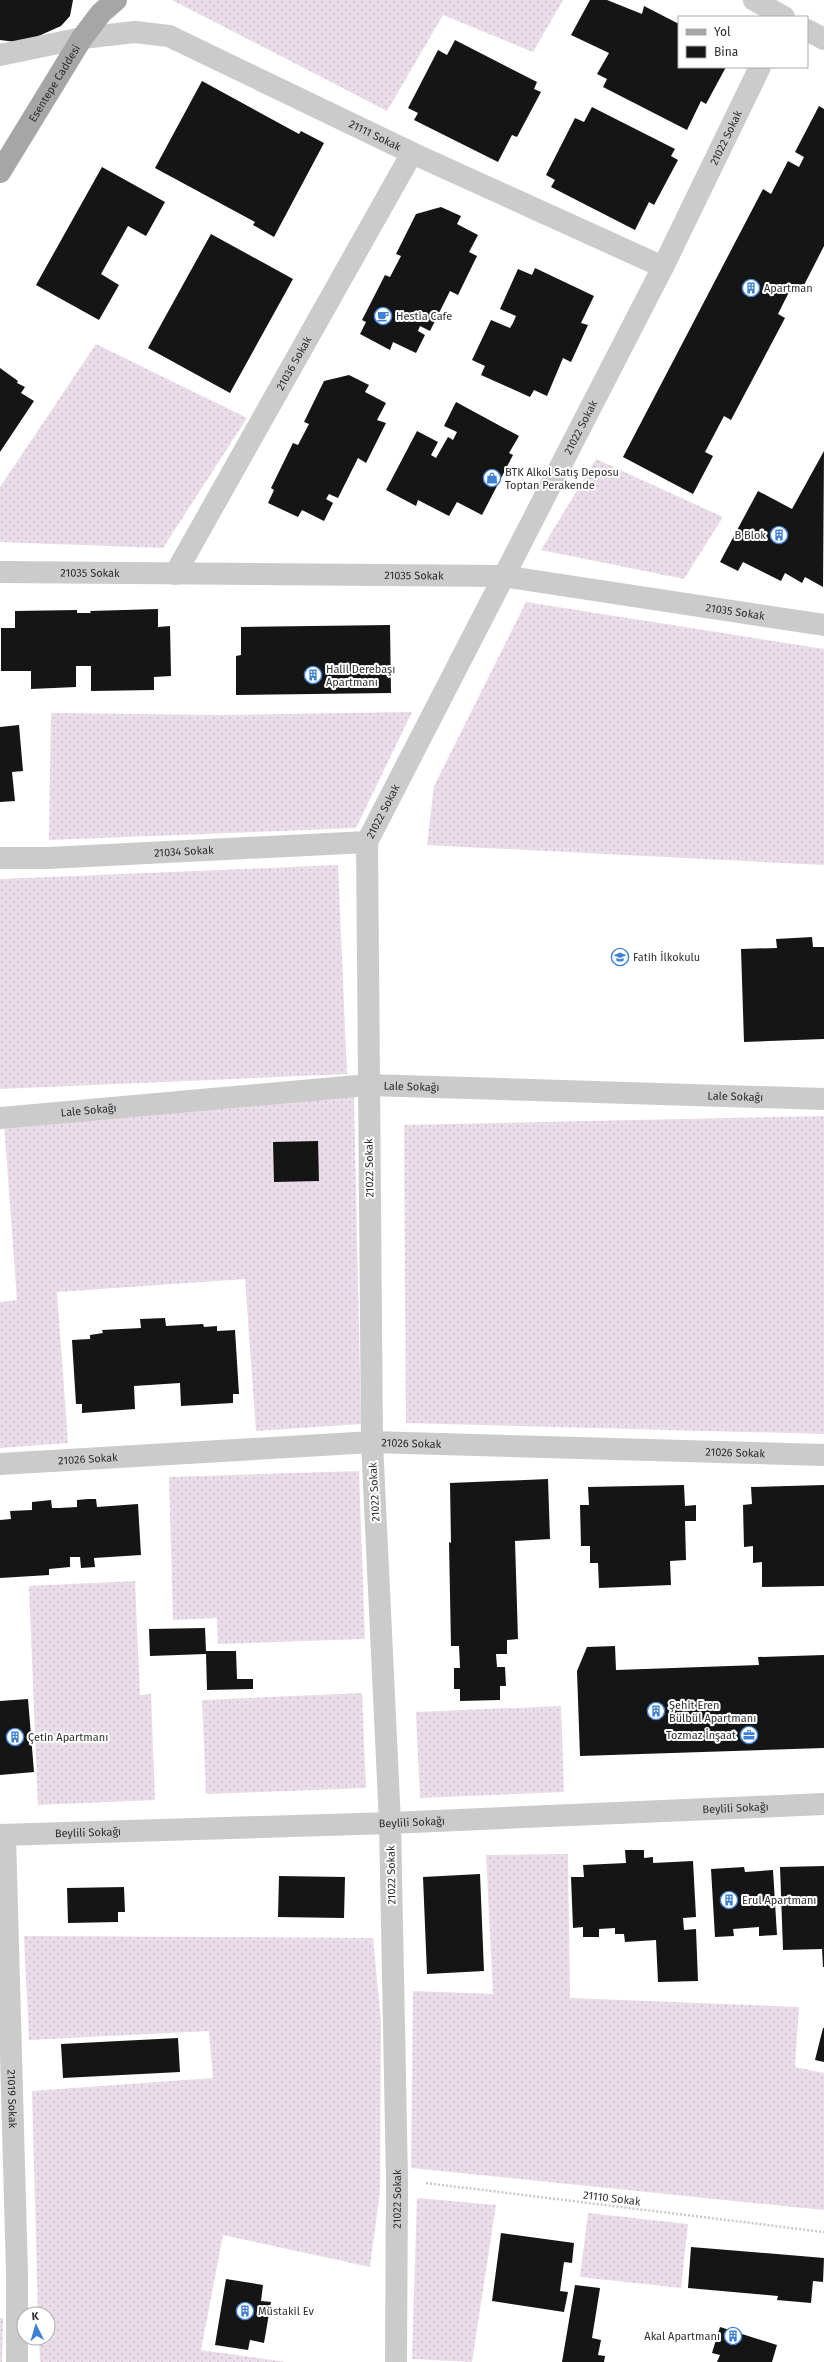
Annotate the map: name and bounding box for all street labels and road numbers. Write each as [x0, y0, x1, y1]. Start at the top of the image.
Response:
street label: Esentepe Caddesi [26, 43, 83, 125]
street label: 21022 Sokak [707, 108, 745, 167]
street label: 21111 Sokak [347, 118, 403, 154]
street label: 21036 Sokak [274, 334, 315, 393]
street label: 21022 Sokak [562, 398, 600, 457]
street label: 21035 Sokak [60, 566, 120, 580]
street label: 21035 Sokak [384, 569, 444, 583]
street label: 21035 Sokak [705, 601, 766, 623]
street label: 21022 Sokak [364, 782, 403, 841]
street label: 21034 Sokak [154, 844, 214, 860]
street label: Lale Sokağı [383, 1079, 440, 1094]
street label: Lale Sokağı [707, 1089, 764, 1104]
street label: Lale Sokağı [60, 1102, 117, 1120]
street label: 21022 Sokak [362, 1138, 377, 1198]
street label: 21026 Sokak [381, 1436, 442, 1451]
street label: 21026 Sokak [705, 1446, 766, 1460]
street label: 21026 Sokak [58, 1451, 118, 1468]
street label: 21022 Sokak [366, 1462, 383, 1522]
street label: Beylili Sokağı [702, 1800, 769, 1816]
street label: Beylili Sokağı [378, 1815, 445, 1830]
street label: Beylili Sokağı [55, 1825, 121, 1840]
street label: 21022 Sokak [384, 1845, 399, 1905]
street label: 21019 Sokak [4, 2069, 19, 2129]
street label: 21022 Sokak [391, 2169, 404, 2229]
street label: 21110 Sokak [583, 2189, 642, 2209]

